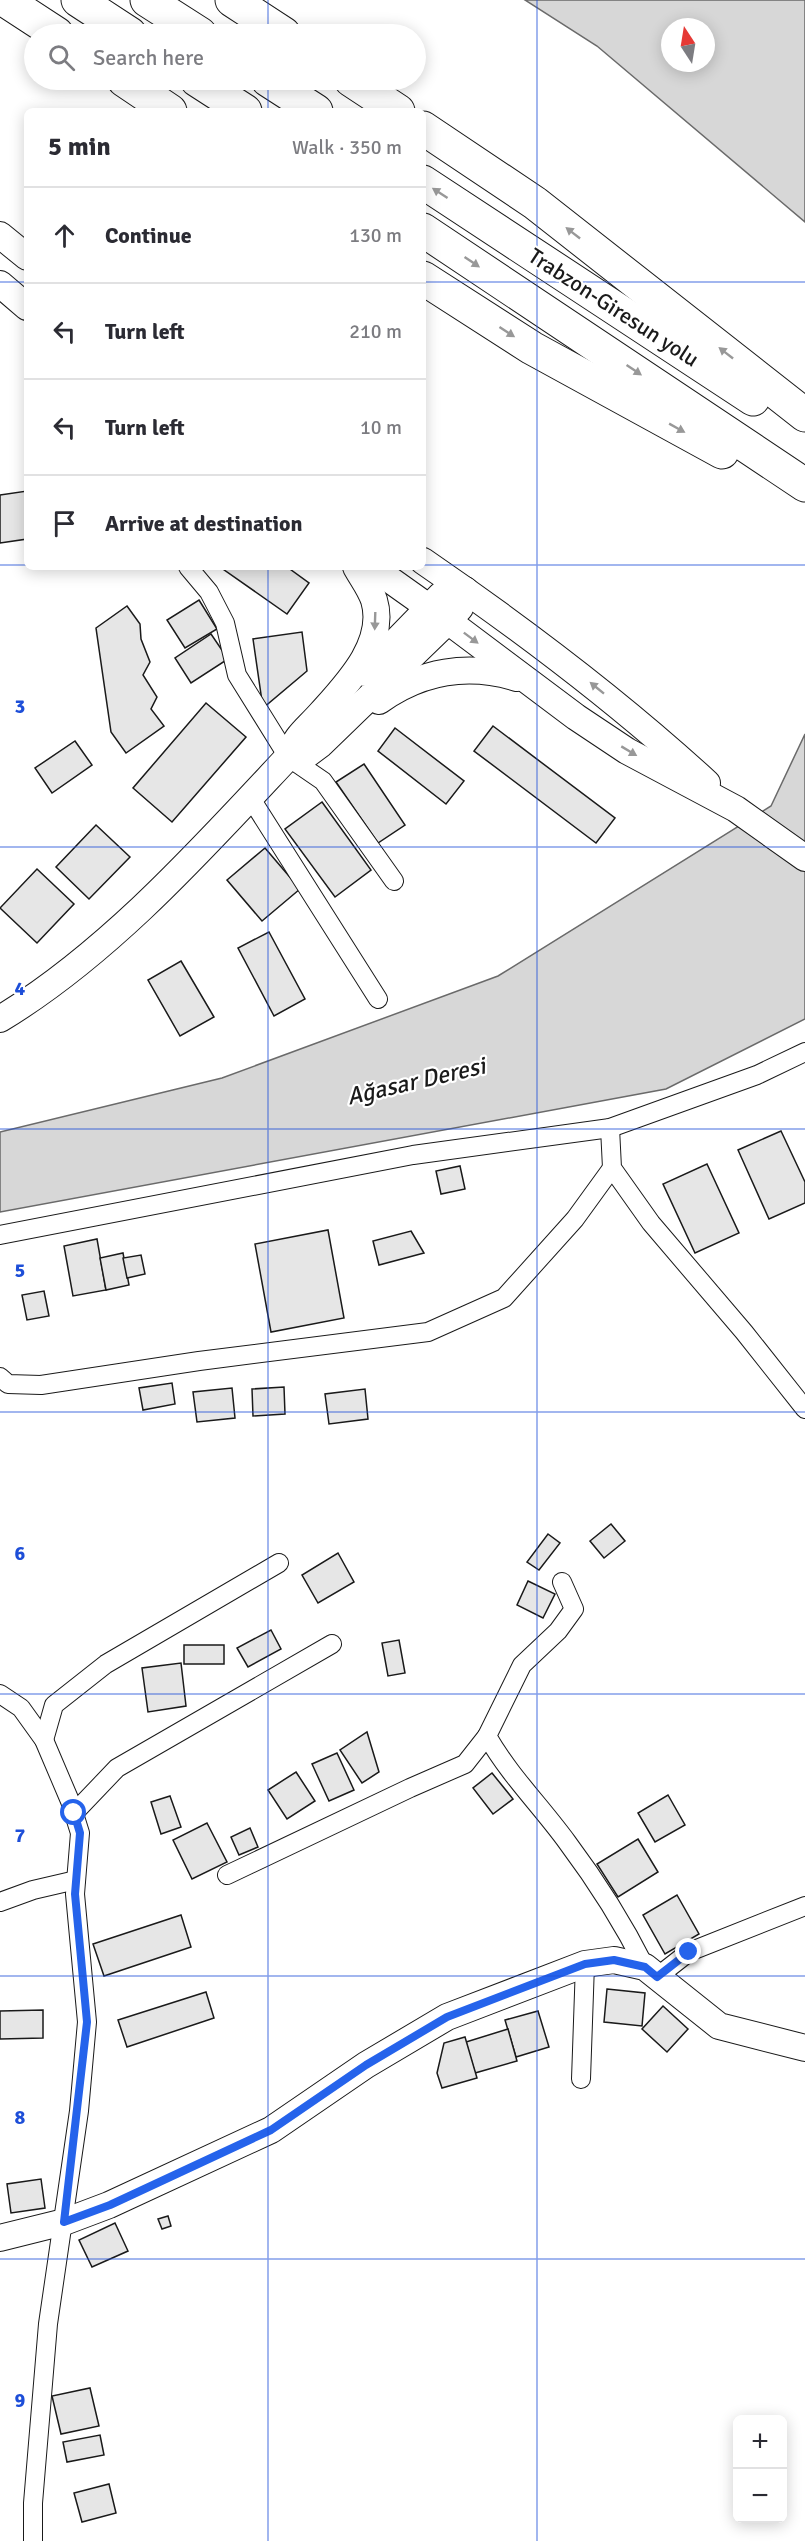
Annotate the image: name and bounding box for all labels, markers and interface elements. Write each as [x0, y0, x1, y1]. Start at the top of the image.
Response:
north arrow [661, 18, 715, 72]
search box [24, 24, 426, 90]
icon: search [45, 41, 78, 74]
text: Search here [93, 44, 204, 71]
text: 5 min [48, 131, 111, 163]
text: Walk · 350 m [292, 135, 402, 160]
one-way arrow [433, 187, 449, 199]
icon: ahead [48, 219, 81, 252]
text: Continue [105, 222, 192, 249]
text: 130 m [349, 223, 402, 248]
one-way arrow [565, 227, 580, 239]
street label: Trabzon-Giresun yolu [523, 242, 704, 373]
one-way arrow [463, 256, 479, 268]
icon: left [48, 315, 81, 348]
text: Turn left [105, 318, 185, 345]
text: 210 m [349, 319, 402, 344]
one-way arrow [499, 327, 516, 338]
one-way arrow [718, 347, 734, 360]
one-way arrow [626, 365, 642, 376]
icon: left [48, 411, 81, 444]
text: Turn left [105, 414, 185, 441]
text: 10 m [360, 415, 402, 440]
one-way arrow [669, 423, 686, 433]
icon: arrive [48, 507, 81, 540]
text: Arrive at destination [105, 510, 302, 537]
one-way arrow [370, 611, 379, 630]
one-way arrow [463, 631, 478, 643]
one-way arrow [589, 681, 605, 694]
text: 3 [15, 694, 25, 719]
one-way arrow [621, 746, 637, 757]
text: 4 [15, 976, 26, 1001]
water label: Ağasar Deresi [344, 1050, 491, 1111]
text: 5 [15, 1258, 25, 1283]
text: 6 [15, 1541, 26, 1566]
route start [60, 1799, 86, 1825]
text: 7 [15, 1823, 26, 1848]
route end [675, 1938, 701, 1964]
text: 8 [15, 2105, 26, 2130]
text: 9 [15, 2388, 26, 2413]
map controls [733, 2415, 787, 2523]
button: + [733, 2415, 787, 2469]
button: − [733, 2469, 787, 2523]

